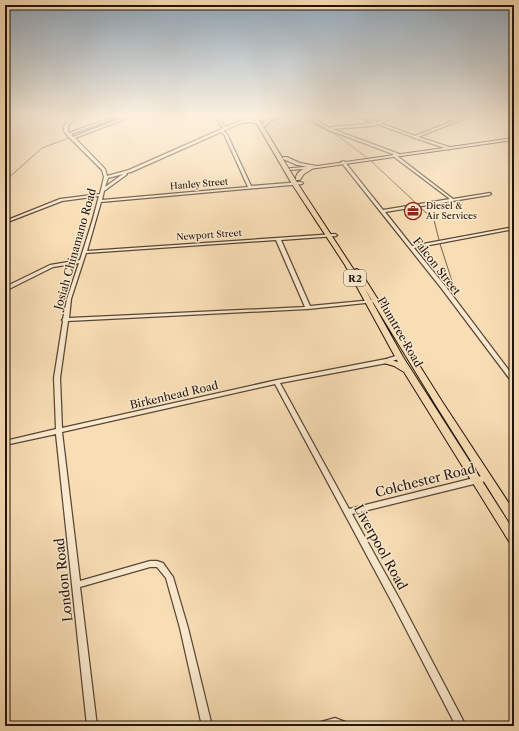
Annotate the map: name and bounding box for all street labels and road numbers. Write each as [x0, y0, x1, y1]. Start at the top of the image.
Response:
street label: Hanley Street [169, 175, 229, 192]
street label: Josiah Chinamano Road [50, 186, 99, 313]
street label: Newport Street [176, 227, 243, 242]
street label: Falcon Street [410, 234, 464, 298]
road number: R2 [344, 270, 366, 286]
street label: Plumtree Road [374, 295, 426, 370]
street label: Birkenhead Road [128, 378, 220, 412]
street label: Colchester Road [373, 460, 477, 500]
street label: Liverpool Road [351, 501, 411, 593]
street label: London Road [51, 537, 75, 623]

